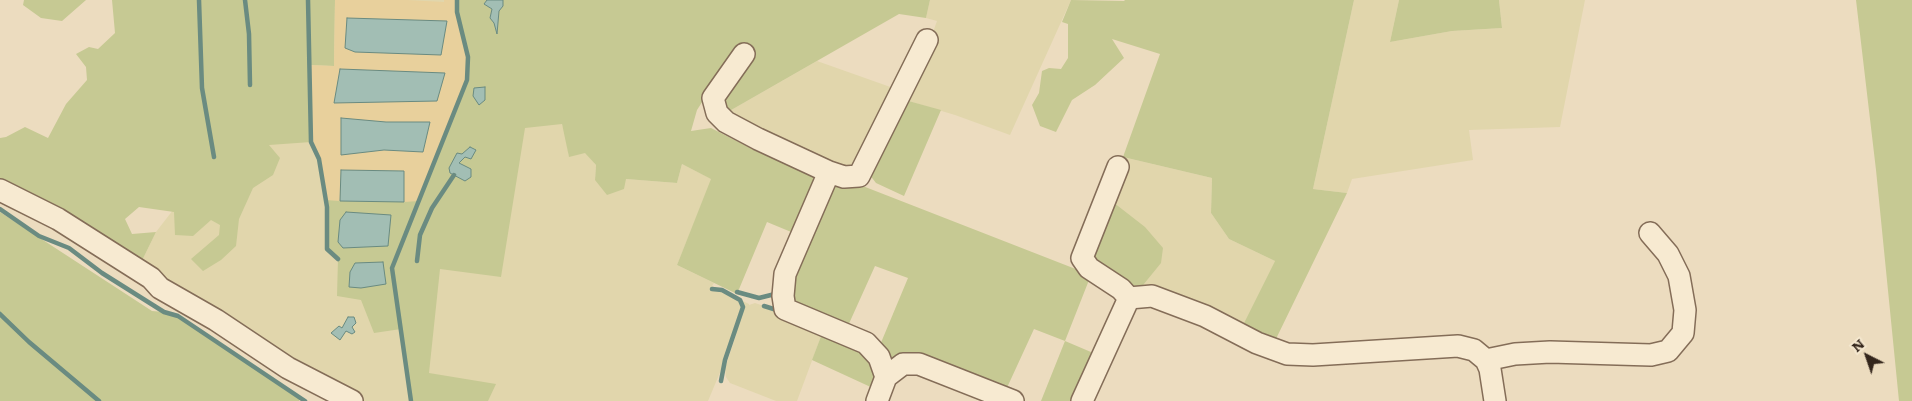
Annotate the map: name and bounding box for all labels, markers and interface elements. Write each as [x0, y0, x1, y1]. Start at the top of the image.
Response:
north arrow [1842, 331, 1892, 381]
text: N [1846, 333, 1868, 356]

